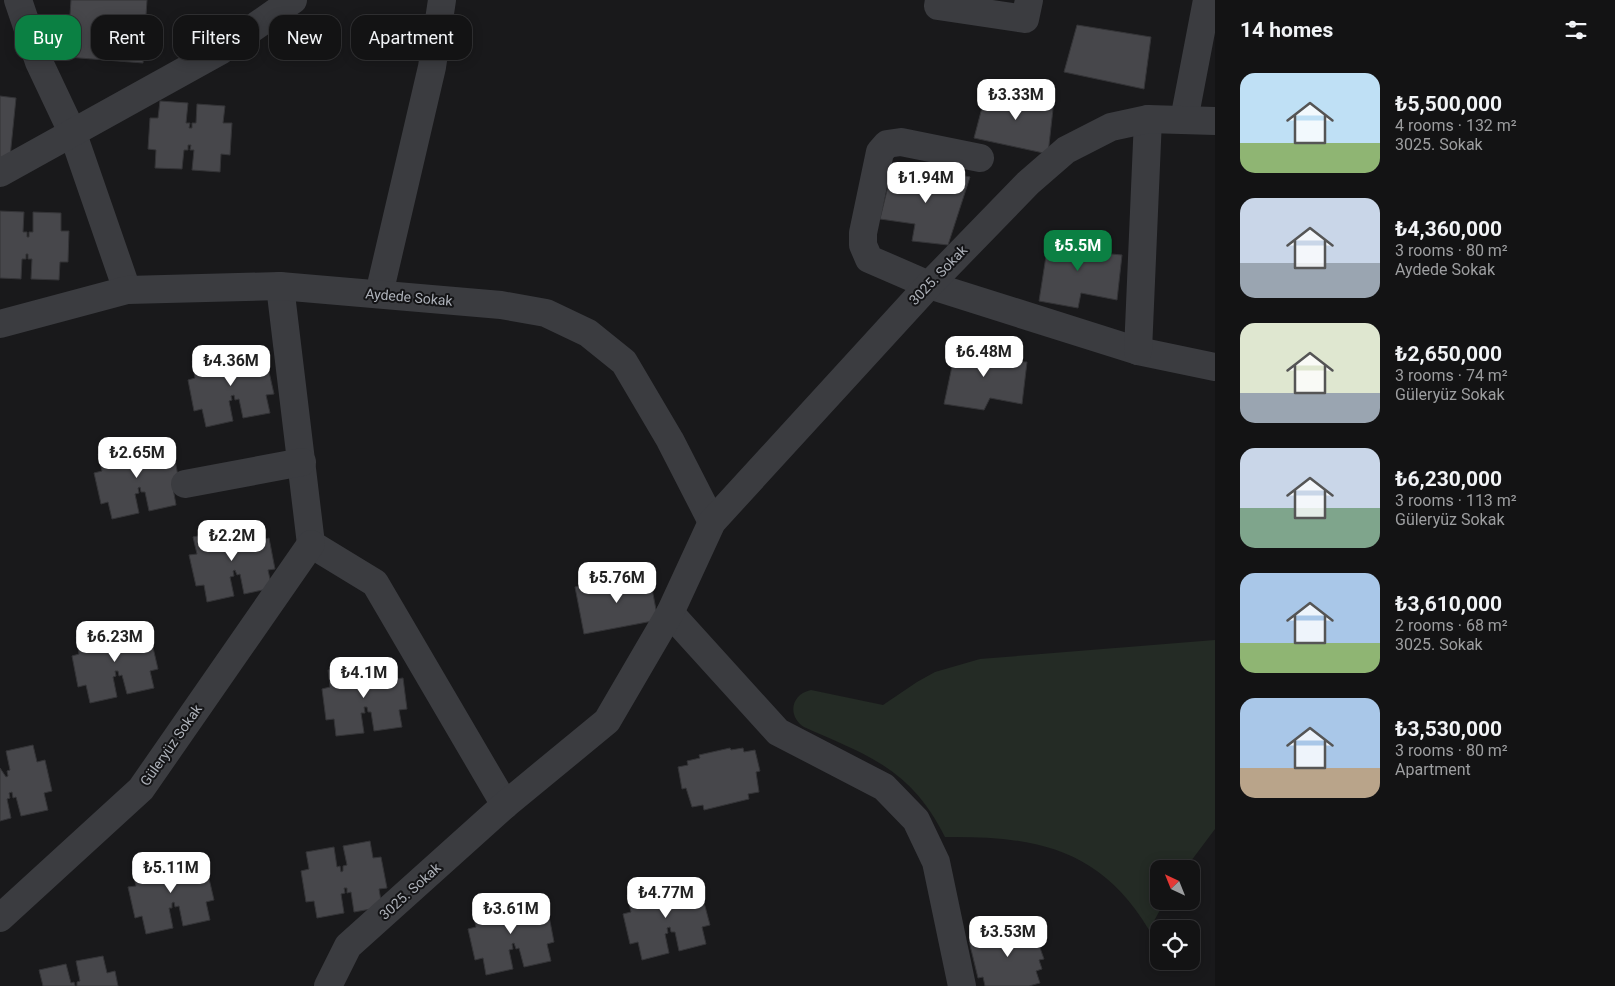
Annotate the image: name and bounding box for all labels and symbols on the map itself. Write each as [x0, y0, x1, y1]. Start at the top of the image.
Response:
pin: ₺3.33M [975, 78, 1057, 121]
pin: ₺1.94M [885, 162, 967, 204]
pin: ₺5.5M [1043, 230, 1113, 272]
street label: 3025. Sokak [906, 241, 971, 308]
street label: Aydede Sokak [365, 285, 454, 309]
pin: ₺6.48M [943, 336, 1025, 378]
pin: ₺4.36M [190, 344, 272, 387]
pin: ₺2.65M [96, 436, 178, 479]
pin: ₺2.2M [197, 520, 267, 562]
pin: ₺5.76M [576, 562, 658, 604]
pin: ₺6.23M [74, 620, 156, 663]
pin: ₺4.1M [329, 656, 399, 699]
street label: Güleryüz Sokak [137, 700, 206, 789]
pin: ₺5.11M [130, 852, 212, 894]
street label: 3025. Sokak [376, 859, 445, 923]
north arrow [1150, 860, 1200, 910]
pin: ₺4.77M [625, 876, 707, 919]
pin: ₺3.61M [470, 892, 552, 935]
pin: ₺3.53M [967, 916, 1049, 958]

